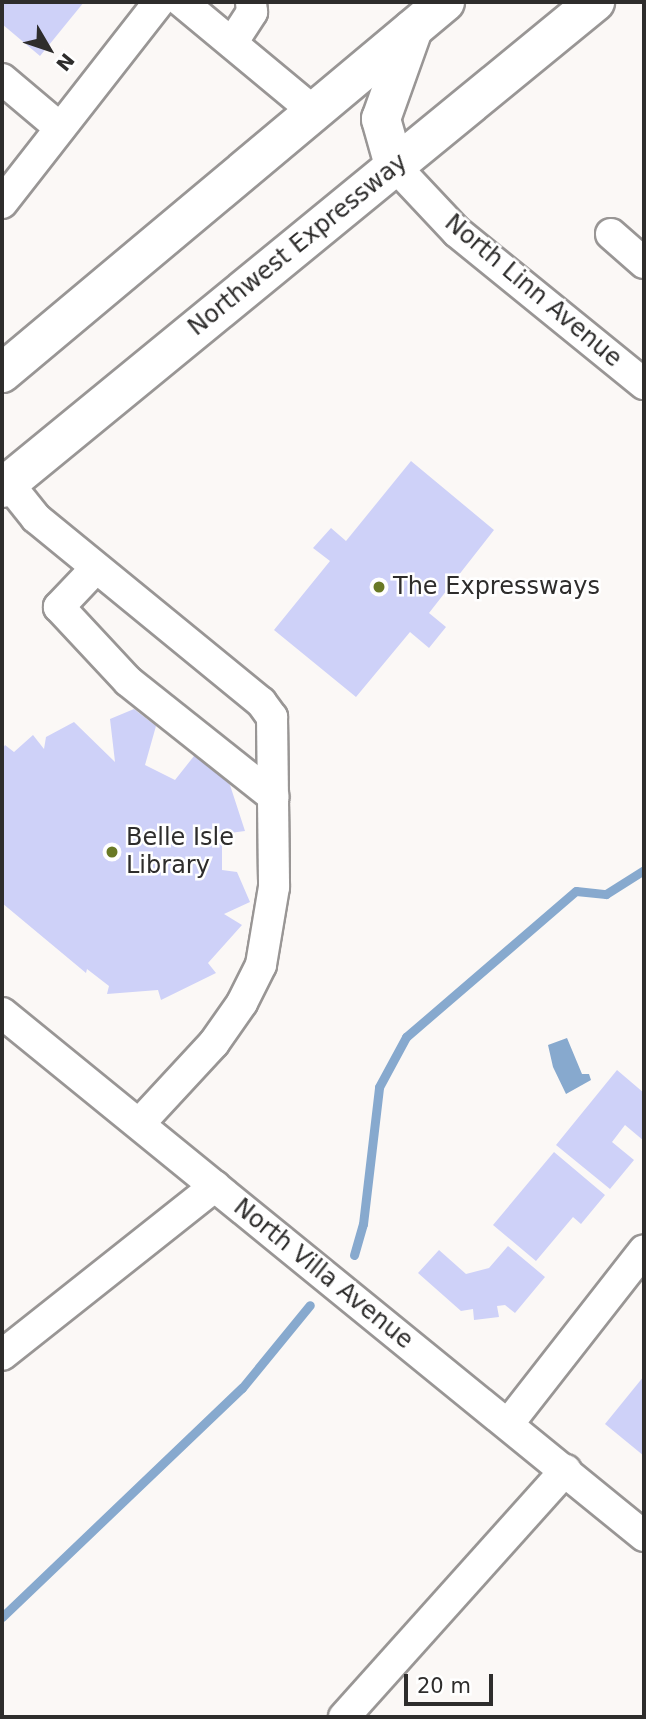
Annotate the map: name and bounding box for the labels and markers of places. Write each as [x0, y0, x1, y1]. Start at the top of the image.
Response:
place label: The Expressways [393, 573, 600, 601]
marker: The Expressways [371, 579, 387, 595]
place label: Belle Isle Library [126, 824, 234, 880]
marker: Belle Isle Library [104, 844, 120, 860]

